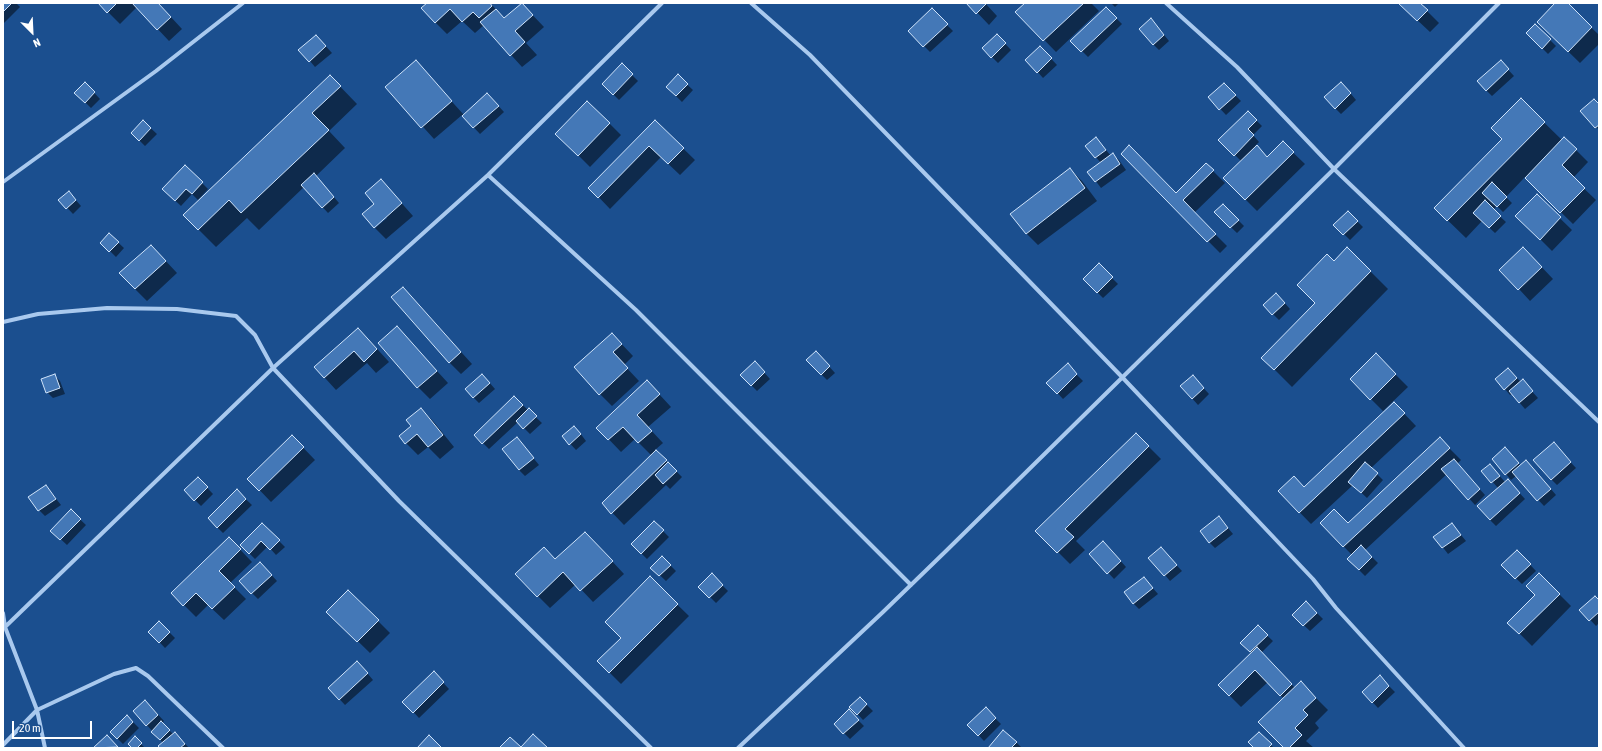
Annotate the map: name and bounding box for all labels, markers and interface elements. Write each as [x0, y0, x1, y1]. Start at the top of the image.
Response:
north arrow [12, 12, 52, 52]
text: N [31, 36, 42, 50]
scale bar [14, 713, 94, 739]
text: 20 m [19, 721, 41, 735]

